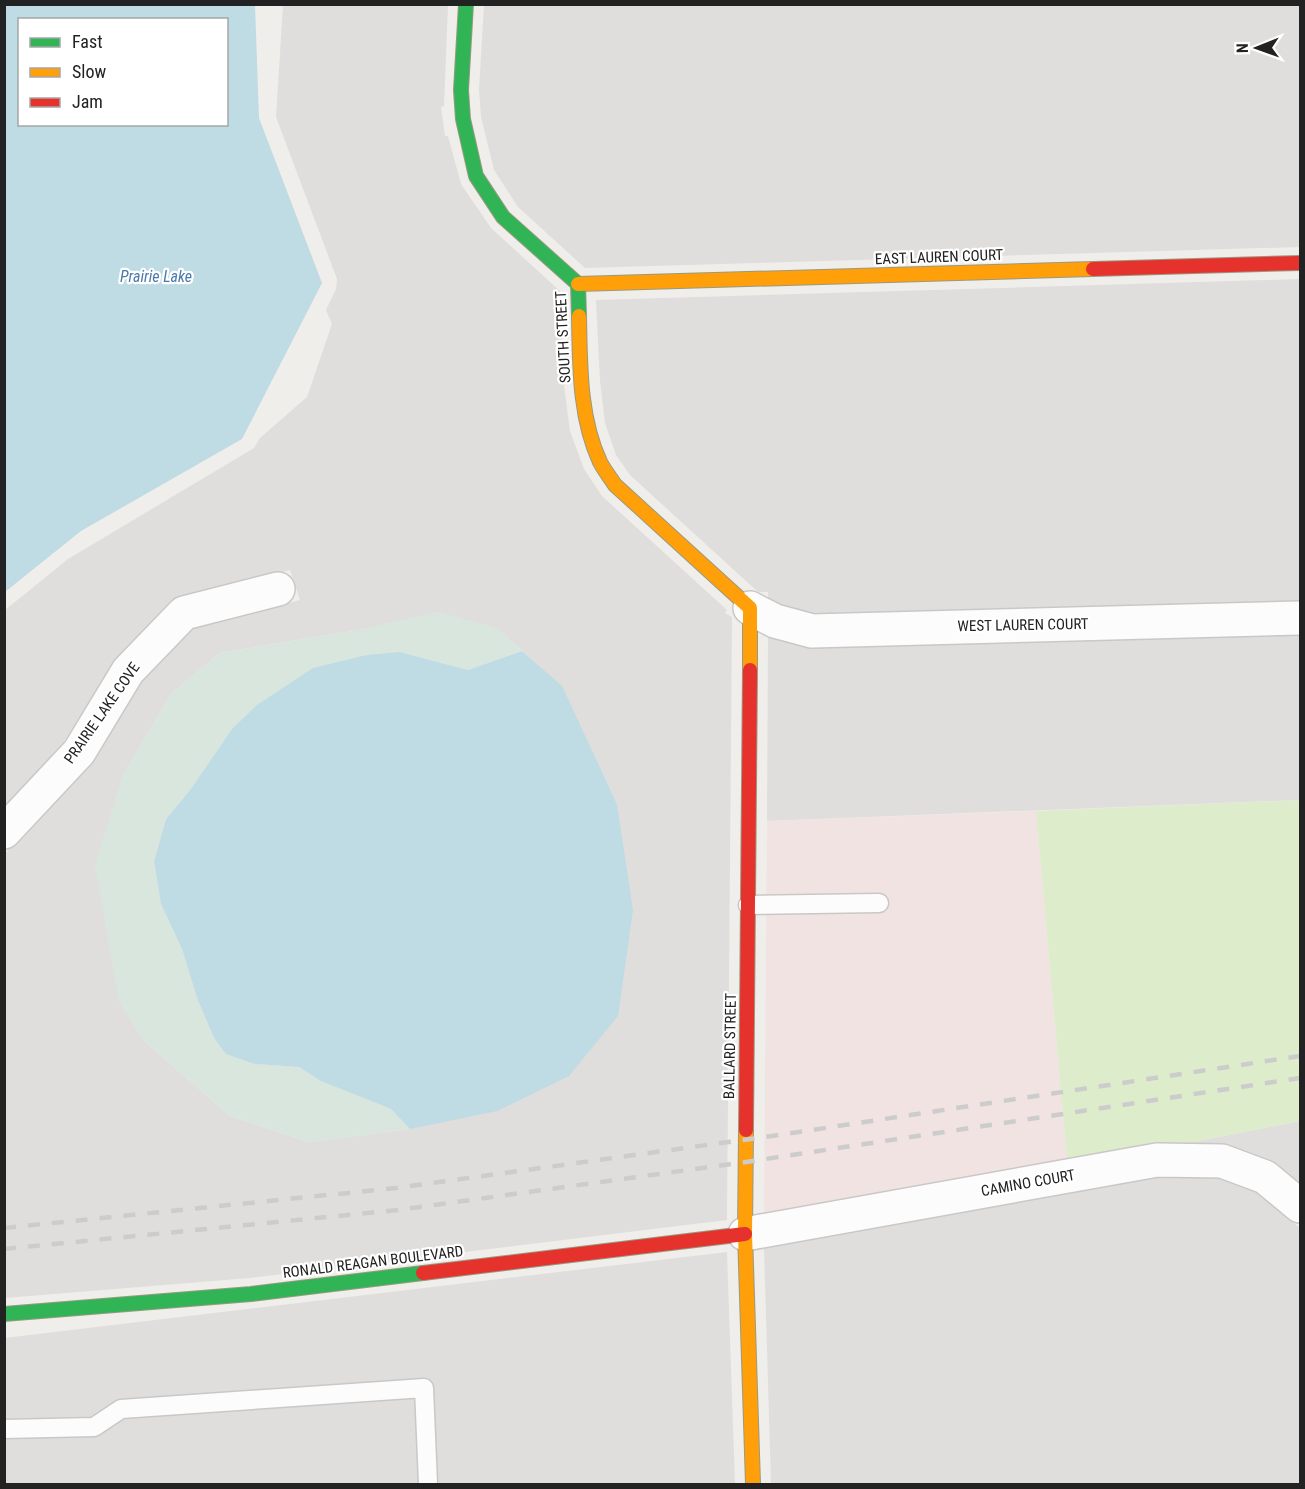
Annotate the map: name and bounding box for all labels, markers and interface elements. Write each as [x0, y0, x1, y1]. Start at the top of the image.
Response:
legend [18, 18, 228, 126]
north arrow [1227, 18, 1287, 78]
text: Fast [72, 31, 103, 52]
text: N [1233, 43, 1252, 53]
text: Slow [72, 61, 107, 82]
text: Jam [72, 91, 103, 112]
street label: EAST LAUREN COURT [875, 246, 1004, 268]
water label: Prairie Lake [120, 267, 192, 286]
street label: SOUTH STREET [552, 290, 574, 384]
street label: WEST LAUREN COURT [957, 615, 1089, 635]
street label: PRAIRIE LAKE COVE [60, 659, 144, 767]
street label: BALLARD STREET [720, 993, 740, 1099]
street label: CAMINO COURT [980, 1166, 1077, 1200]
street label: RONALD REAGAN BOULEVARD [282, 1242, 464, 1282]

